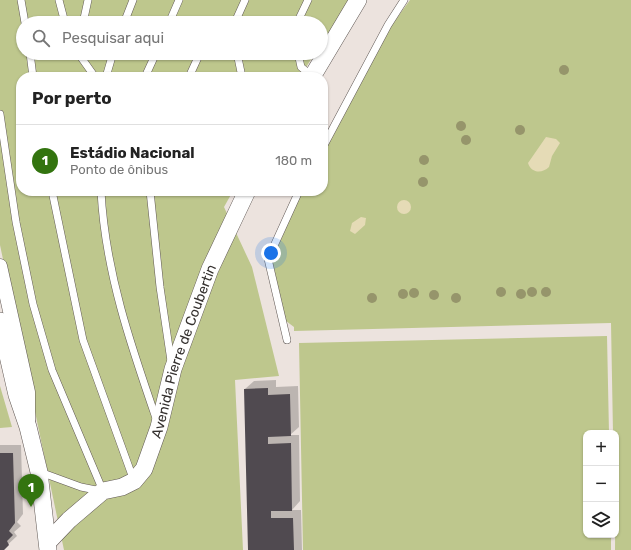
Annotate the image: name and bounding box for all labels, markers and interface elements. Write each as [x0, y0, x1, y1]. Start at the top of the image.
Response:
search box [16, 16, 328, 60]
icon: search [30, 27, 52, 49]
text: Pesquisar aqui [62, 29, 164, 47]
text: Por perto [32, 88, 112, 108]
text: Estádio Nacional [70, 144, 195, 162]
text: 1 [42, 153, 48, 168]
text: 180 m [275, 153, 312, 168]
text: Ponto de ônibus [70, 162, 168, 177]
your location [261, 243, 281, 263]
street label: Avenida Pierre de Coubertin [148, 261, 220, 441]
map controls [583, 430, 619, 538]
button: + [583, 430, 619, 466]
button: − [583, 466, 619, 502]
pin: 1 [18, 474, 44, 507]
button: layers [583, 502, 619, 538]

